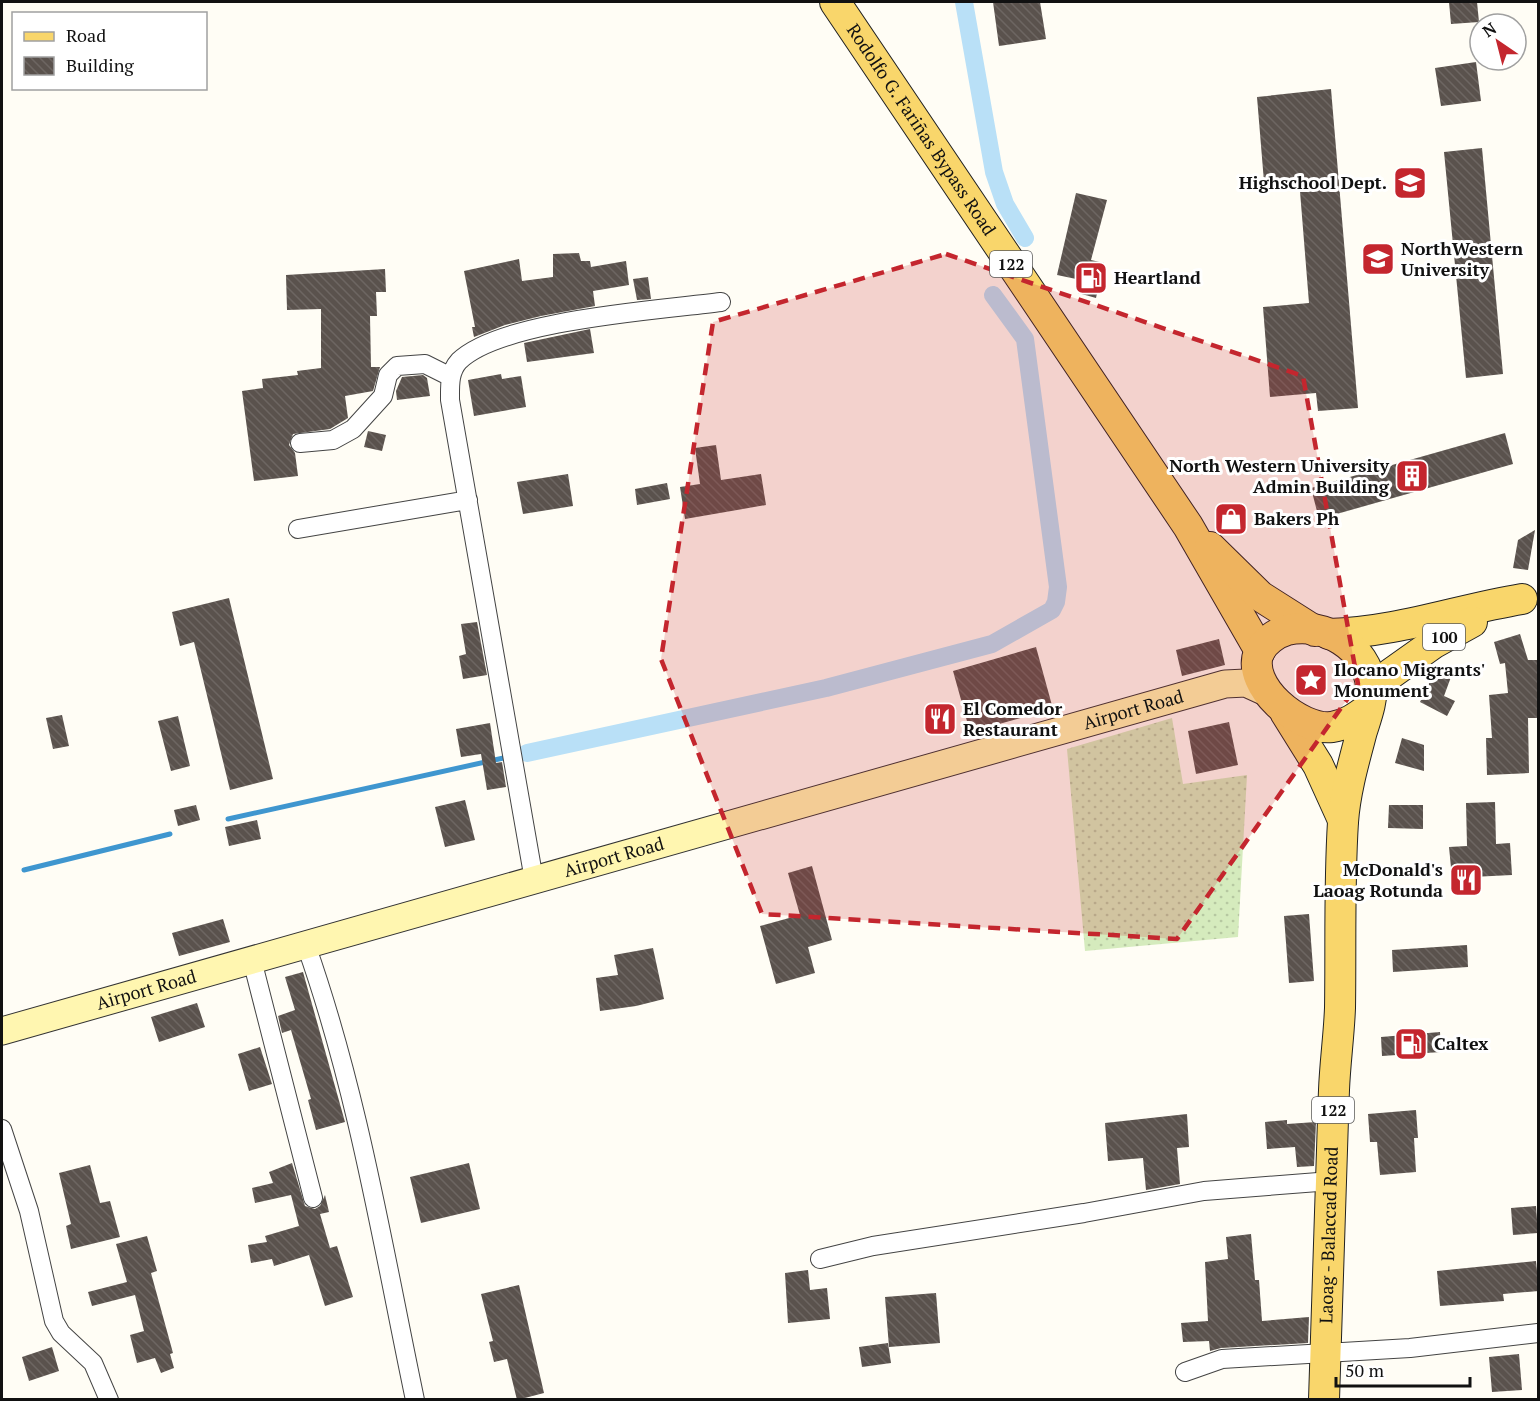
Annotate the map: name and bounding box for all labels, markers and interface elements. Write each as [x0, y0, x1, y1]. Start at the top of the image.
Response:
legend [12, 12, 207, 90]
north arrow [1468, 12, 1528, 72]
text: N [1478, 17, 1501, 42]
street label: Rodolfo G. Fariñas Bypass Road [842, 19, 1002, 240]
text: Road [66, 23, 106, 47]
text: Building [66, 53, 134, 77]
school or university icon: Highschool Dept. [1392, 165, 1428, 201]
place label: Highschool Dept. [1239, 170, 1387, 194]
place label: NorthWestern University [1401, 236, 1523, 281]
school or university icon: NorthWestern University [1360, 241, 1396, 277]
road number: 122 [990, 251, 1032, 277]
fuel station icon: Heartland [1073, 260, 1109, 296]
place label: Heartland [1114, 265, 1201, 289]
place label: North Western University Admin Building [1169, 453, 1390, 498]
building icon: North Western University Admin Building [1394, 458, 1430, 494]
shop icon: Bakers Ph [1213, 501, 1249, 537]
place label: Bakers Ph [1254, 506, 1340, 530]
road number: 100 [1423, 624, 1465, 650]
place label: Ilocano Migrants' Monument [1334, 657, 1485, 702]
place icon: Ilocano Migrants' Monument [1293, 662, 1329, 698]
street label: Airport Road [1080, 683, 1186, 735]
place label: El Comedor Restaurant [963, 696, 1063, 741]
restaurant icon: El Comedor Restaurant [922, 701, 958, 737]
street label: Airport Road [561, 831, 666, 882]
place label: McDonald's Laoag Rotunda [1313, 857, 1443, 902]
restaurant icon: McDonald's Laoag Rotunda [1448, 862, 1484, 898]
street label: Airport Road [93, 963, 199, 1015]
fuel station icon: Caltex [1393, 1026, 1429, 1062]
place label: Caltex [1434, 1031, 1488, 1055]
road number: 122 [1312, 1097, 1354, 1123]
street label: Laoag - Balaccad Road [1313, 1146, 1343, 1324]
scale bar [1336, 1350, 1470, 1388]
text: 50 m [1345, 1358, 1385, 1382]

